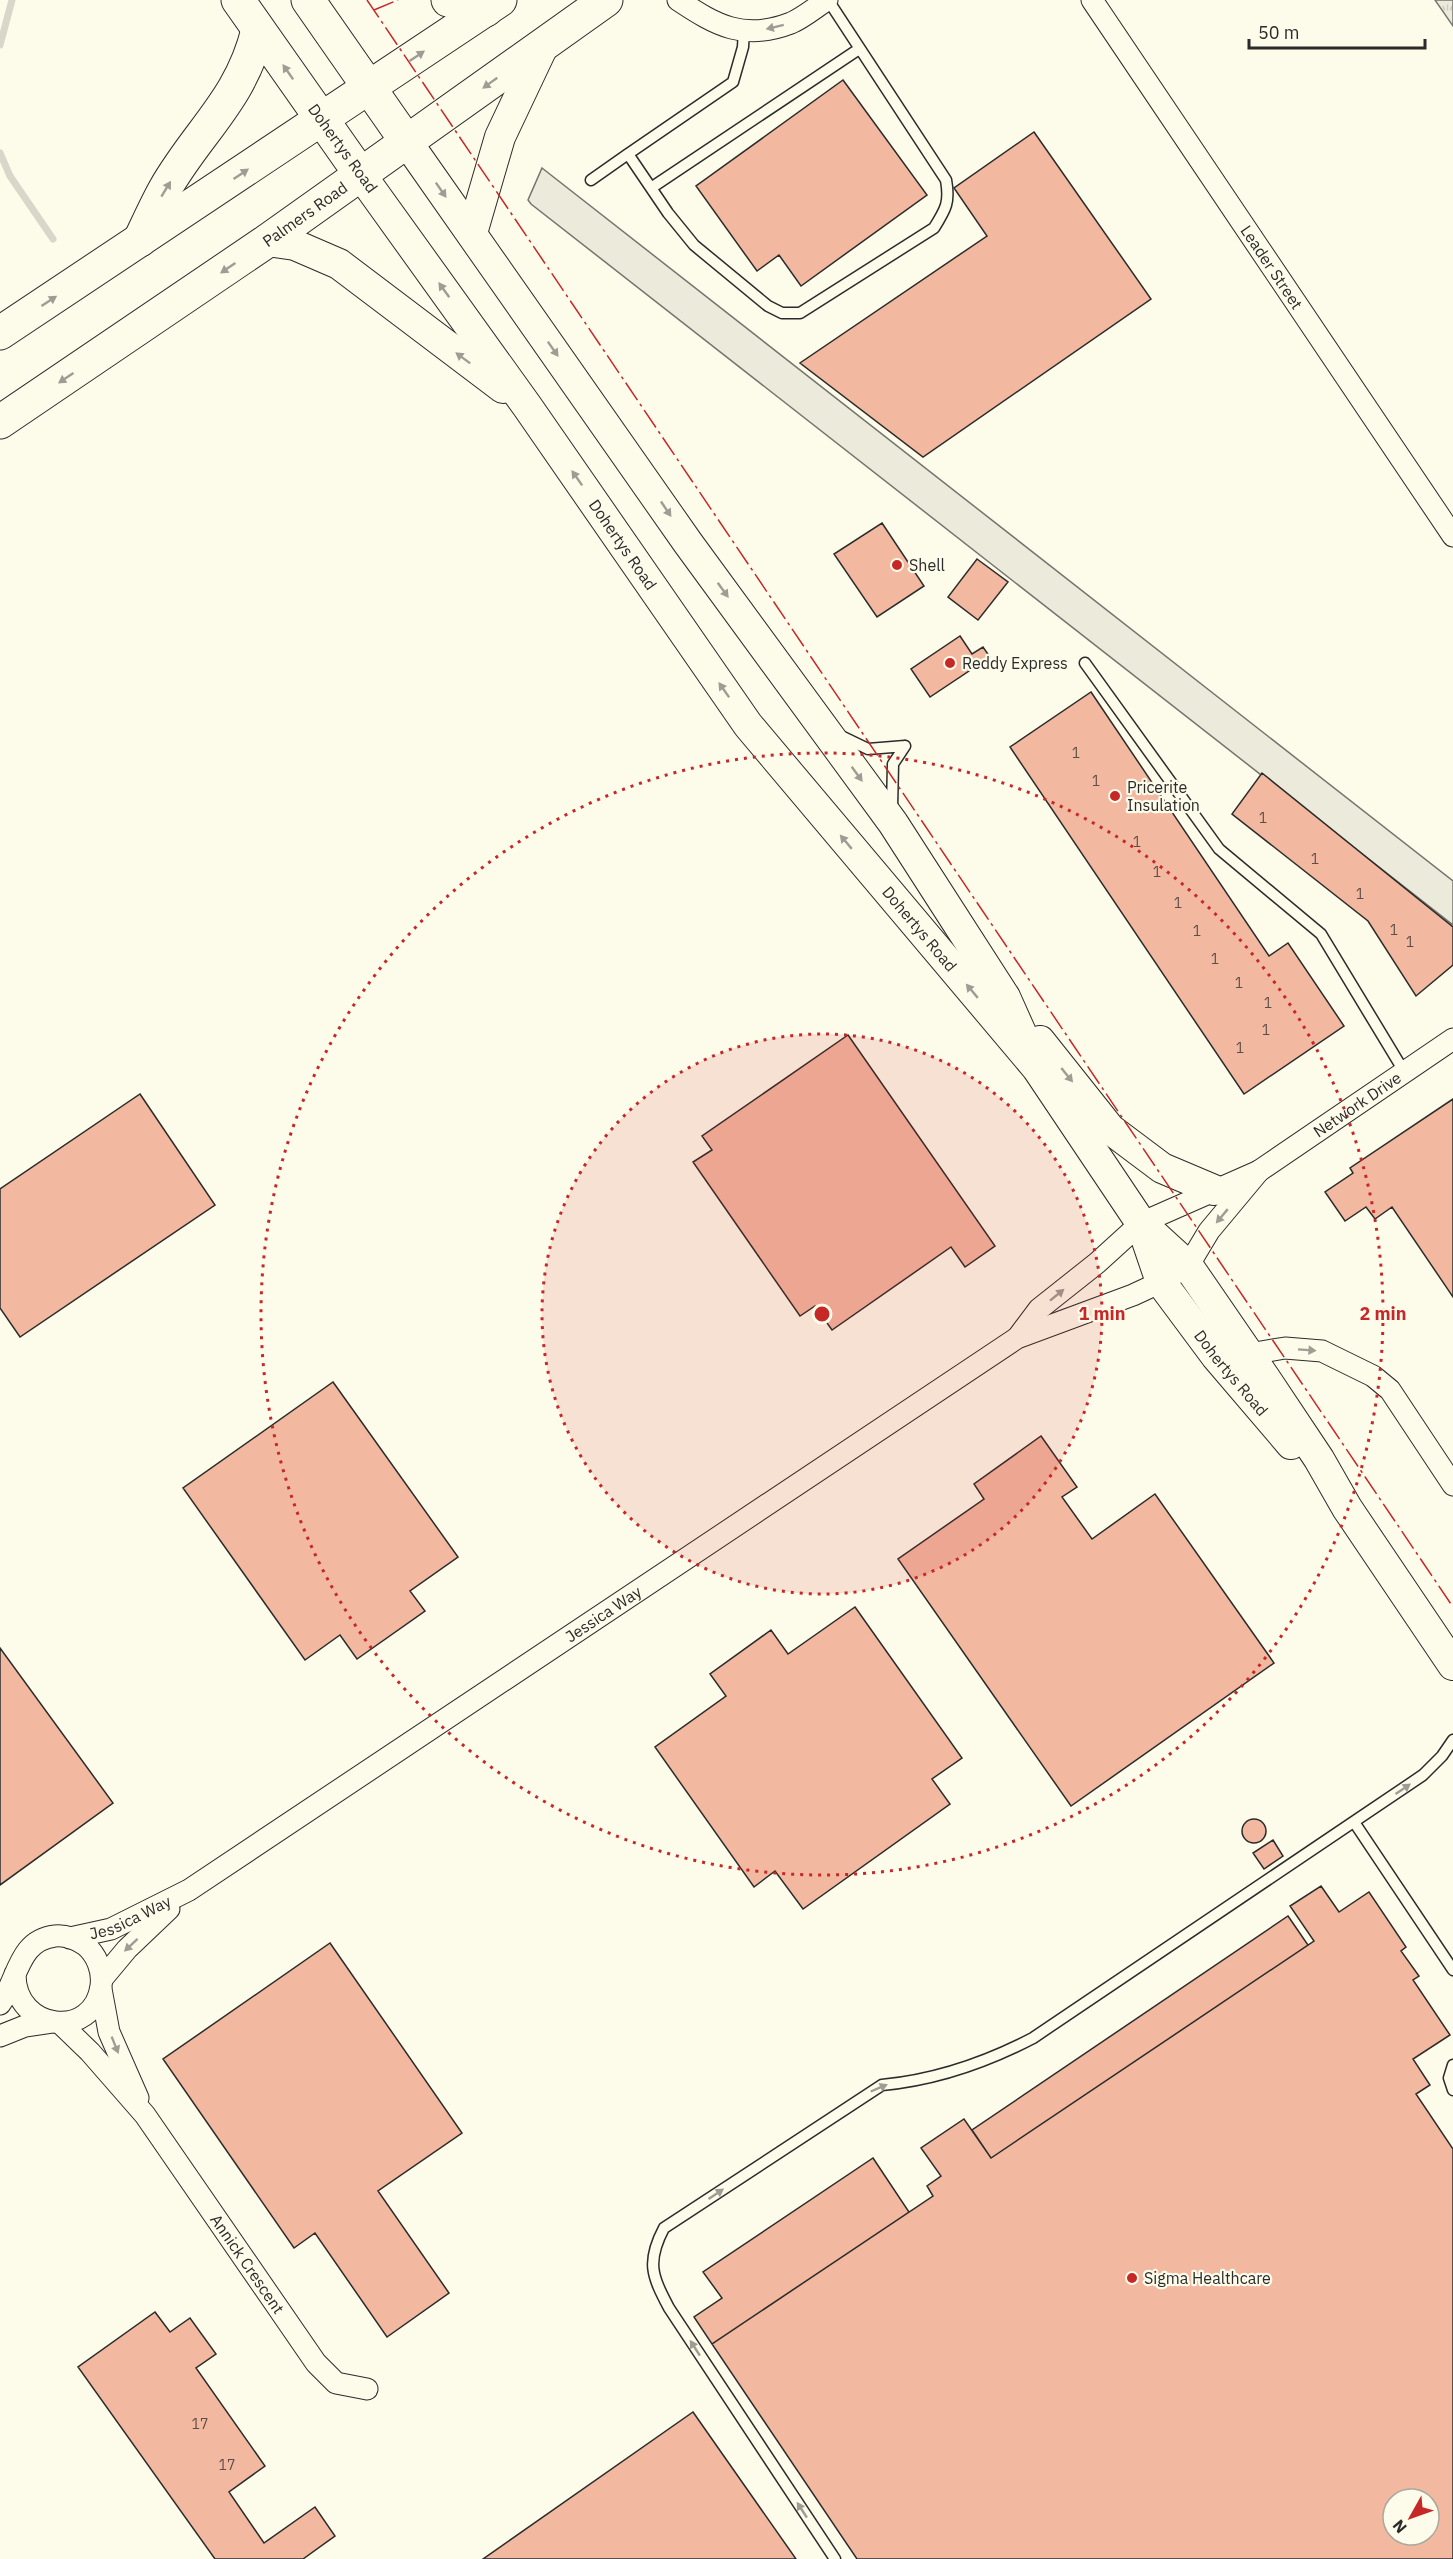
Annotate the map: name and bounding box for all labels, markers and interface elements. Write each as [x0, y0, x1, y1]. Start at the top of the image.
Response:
scale bar [1249, 12, 1424, 50]
text: 50 m [1258, 21, 1300, 44]
one-way arrow [766, 22, 785, 32]
one-way arrow [409, 50, 425, 62]
one-way arrow [283, 64, 294, 80]
one-way arrow [483, 77, 499, 89]
street label: Dohertys Road [304, 99, 382, 197]
one-way arrow [232, 168, 248, 180]
street label: Palmers Road [259, 177, 351, 251]
one-way arrow [161, 180, 171, 197]
one-way arrow [435, 181, 447, 197]
street label: Leader Street [1237, 221, 1307, 313]
one-way arrow [220, 262, 236, 274]
one-way arrow [438, 282, 450, 298]
one-way arrow [41, 296, 57, 307]
one-way arrow [547, 342, 559, 357]
one-way arrow [456, 352, 471, 364]
one-way arrow [58, 372, 74, 383]
one-way arrow [572, 470, 583, 486]
street label: Dohertys Road [585, 495, 661, 594]
one-way arrow [660, 500, 672, 516]
place label: Shell [909, 555, 945, 575]
marker: Shell [890, 558, 904, 572]
one-way arrow [717, 582, 729, 598]
place label: Reddy Express [962, 653, 1068, 673]
marker: Reddy Express [943, 656, 957, 670]
one-way arrow [719, 682, 730, 698]
house number: 1 [1072, 744, 1080, 762]
one-way arrow [851, 766, 863, 782]
house number: 1 [1092, 772, 1100, 790]
place label: Pricerite Insulation [1127, 777, 1200, 815]
marker: Pricerite Insulation [1108, 789, 1122, 803]
house number: 1 [1259, 809, 1267, 827]
house number: 1 [1133, 833, 1141, 851]
one-way arrow [840, 835, 853, 850]
house number: 1 [1311, 850, 1319, 868]
house number: 1 [1153, 863, 1161, 881]
street label: Dohertys Road [878, 882, 961, 976]
house number: 1 [1356, 885, 1364, 903]
house number: 1 [1174, 894, 1182, 912]
house number: 1 [1390, 921, 1398, 939]
house number: 1 [1193, 922, 1201, 940]
house number: 1 [1406, 933, 1414, 951]
house number: 1 [1211, 950, 1219, 968]
house number: 1 [1235, 974, 1243, 992]
one-way arrow [966, 984, 979, 999]
house number: 1 [1264, 994, 1272, 1012]
house number: 1 [1262, 1021, 1270, 1039]
house number: 1 [1236, 1039, 1244, 1057]
one-way arrow [1061, 1067, 1074, 1083]
street label: Network Drive [1309, 1067, 1405, 1141]
one-way arrow [1216, 1208, 1229, 1223]
one-way arrow [1049, 1289, 1064, 1301]
text: 1 min [1078, 1302, 1126, 1325]
text: 2 min [1359, 1302, 1407, 1325]
centre of rings [812, 1304, 832, 1324]
street label: Dohertys Road [1190, 1326, 1273, 1420]
one-way arrow [1297, 1345, 1316, 1355]
street label: Jessica Way [561, 1581, 645, 1646]
one-way arrow [1395, 1784, 1411, 1795]
street label: Jessica Way [88, 1891, 174, 1943]
one-way arrow [124, 1938, 139, 1952]
one-way arrow [110, 2037, 120, 2055]
one-way arrow [870, 2084, 888, 2094]
one-way arrow [707, 2188, 723, 2200]
street label: Annick Crescent [206, 2210, 289, 2317]
place label: Sigma Healthcare [1144, 2268, 1271, 2288]
marker: Sigma Healthcare [1125, 2271, 1139, 2285]
one-way arrow [689, 2340, 701, 2356]
house number: 17 [192, 2415, 208, 2433]
house number: 17 [219, 2456, 235, 2474]
north arrow [1381, 2487, 1441, 2547]
one-way arrow [797, 2502, 808, 2518]
text: N [1388, 2516, 1411, 2538]

